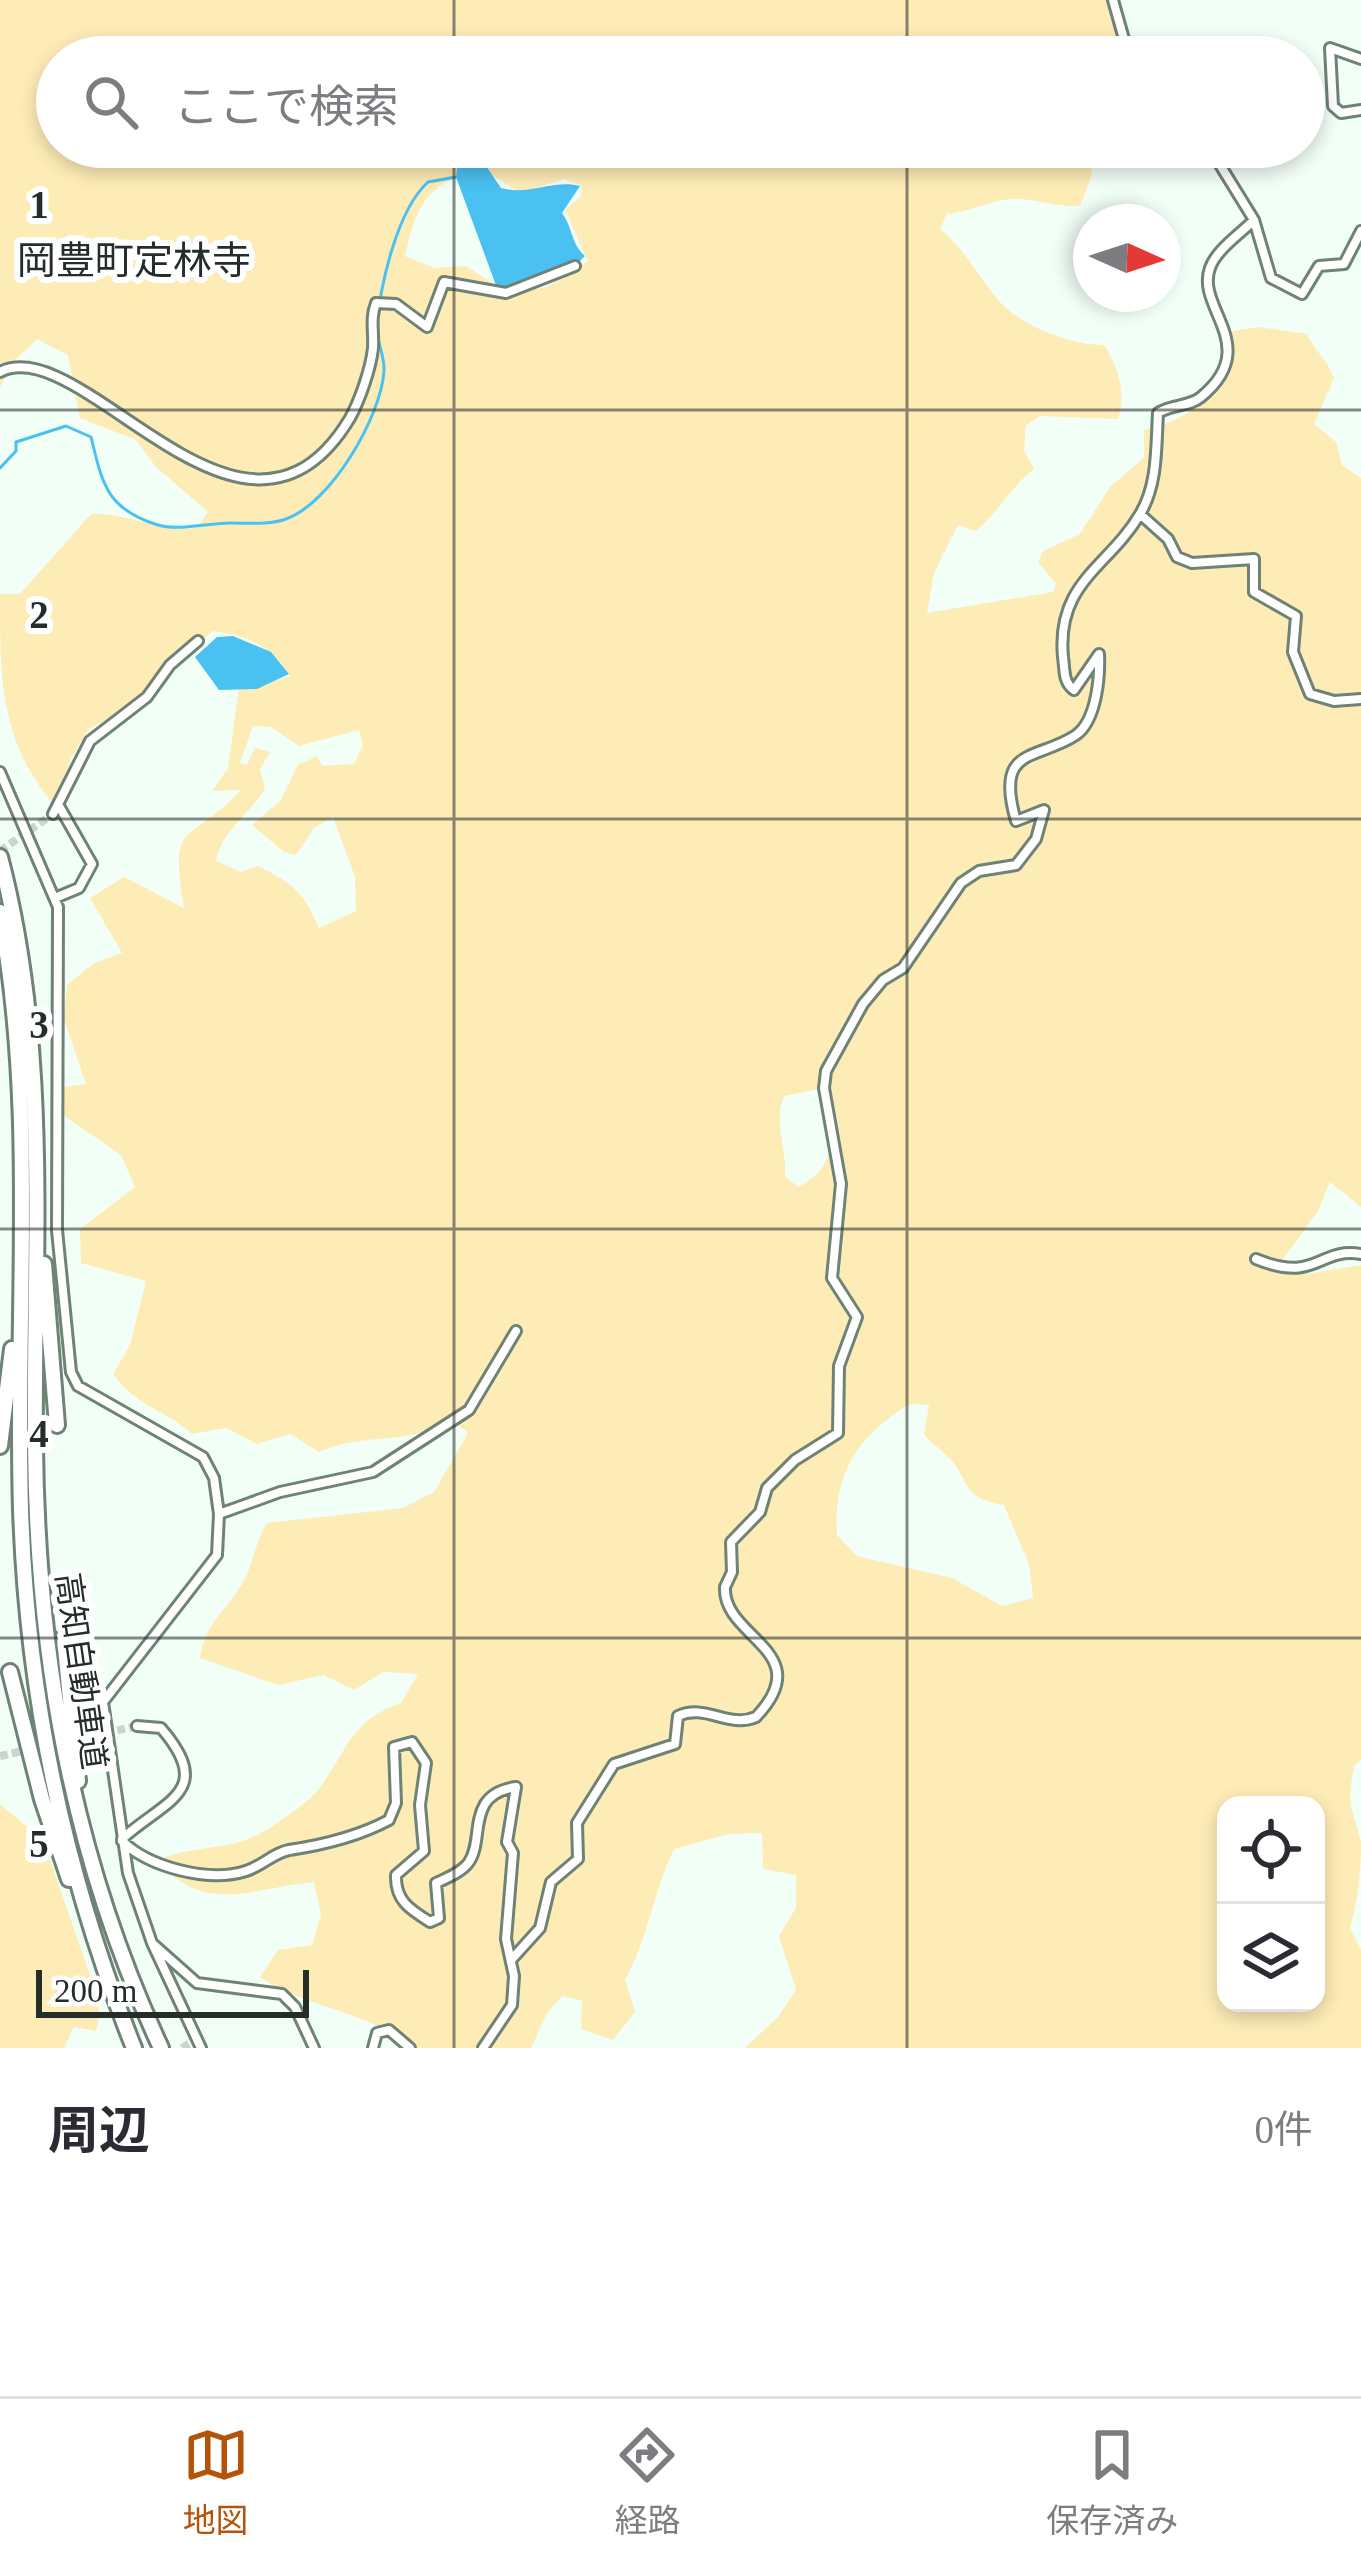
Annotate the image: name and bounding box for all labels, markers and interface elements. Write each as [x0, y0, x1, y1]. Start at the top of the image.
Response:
search box [36, 36, 1325, 168]
icon: search [78, 69, 144, 135]
text: ここで検索 [174, 82, 399, 132]
text: 1 [29, 183, 49, 226]
north arrow [1073, 204, 1181, 312]
district label: 岡豊町定林寺 [17, 239, 251, 282]
text: 2 [29, 593, 49, 636]
text: 3 [29, 1003, 49, 1046]
text: 4 [29, 1412, 49, 1455]
street label: 高知自動車道 [49, 1570, 113, 1772]
map controls [1217, 1796, 1325, 2012]
button: locate [1217, 1796, 1325, 1904]
text: 5 [29, 1822, 49, 1865]
button: layers [1217, 1904, 1325, 2012]
scale bar [36, 1964, 309, 2017]
text: 200 m [54, 1973, 137, 2009]
text: 周辺 [48, 2103, 150, 2159]
text: 0件 [1254, 2108, 1313, 2151]
tab: 地図 [183, 2422, 249, 2542]
tab: 経路 [614, 2422, 680, 2542]
tab: 保存済み [1046, 2422, 1178, 2542]

